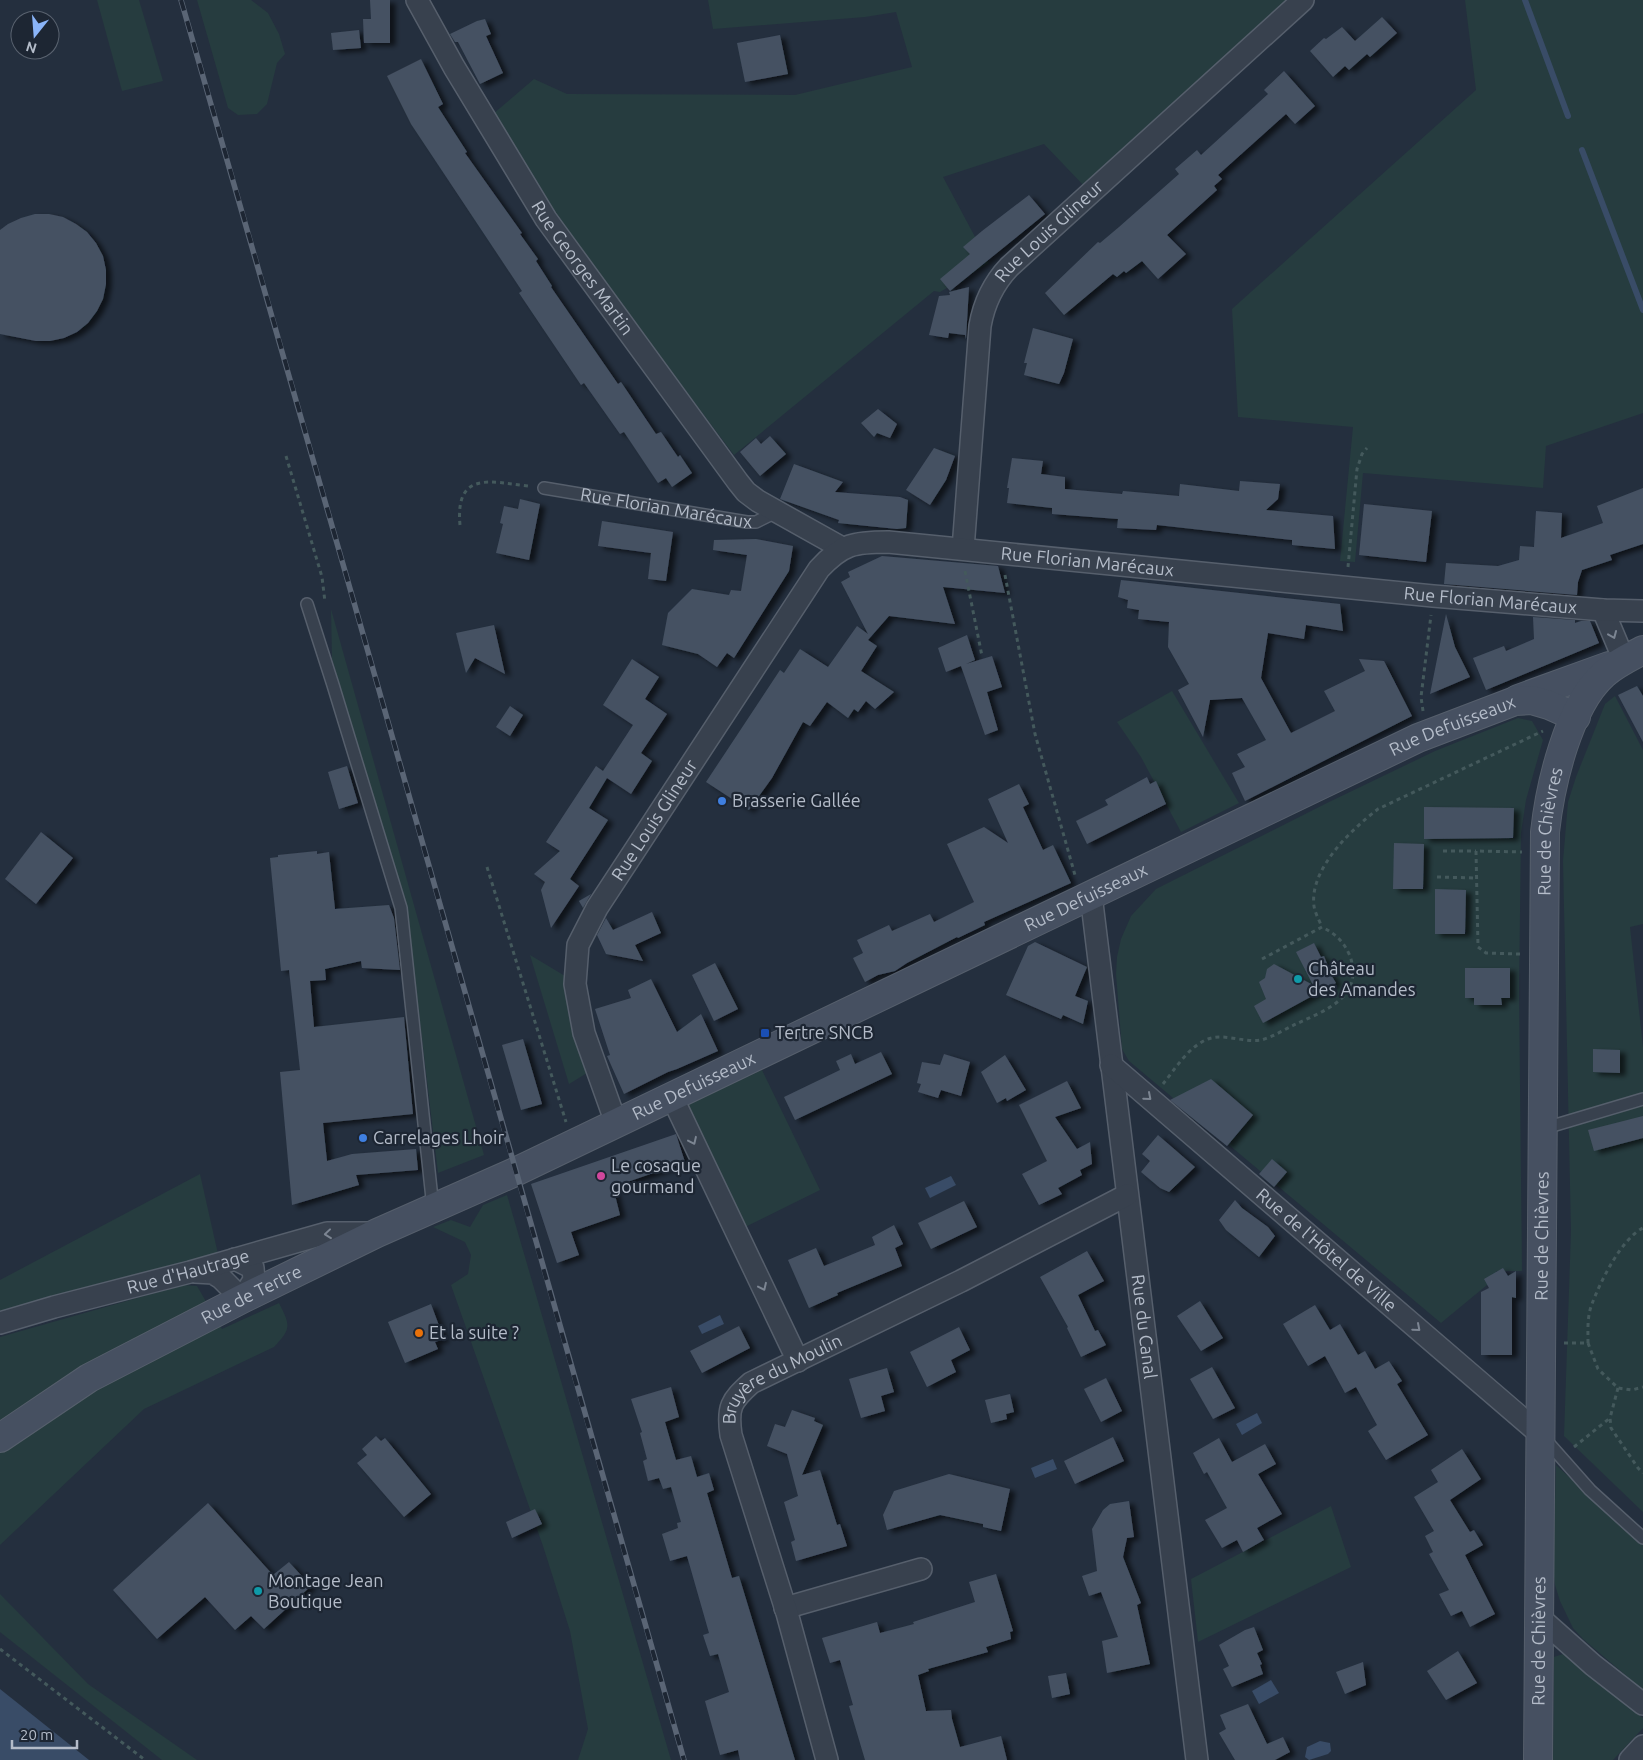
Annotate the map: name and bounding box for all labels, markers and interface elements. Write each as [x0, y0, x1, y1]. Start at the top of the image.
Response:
north arrow [10, 10, 60, 60]
text: N [24, 38, 39, 57]
street label: Rue Louis Glineur [990, 176, 1107, 285]
street label: Rue Georges Martin [528, 197, 638, 338]
street label: Rue Florian Marécaux [579, 483, 752, 531]
street label: Rue Florian Marécaux [1000, 542, 1175, 579]
street label: Rue Florian Marécaux [1403, 582, 1578, 617]
one-way arrow [1607, 630, 1618, 639]
street label: Rue Defuisseaux [1386, 691, 1518, 759]
street label: Rue Louis Glineur [607, 755, 701, 884]
street label: Rue de Chièvres [1534, 765, 1566, 896]
place label: Brasserie Gallée [732, 790, 861, 810]
marker: Brasserie Gallée [716, 795, 728, 807]
street label: Rue Defuisseaux [1021, 859, 1150, 935]
place label: Château des Amandes [1308, 958, 1416, 999]
marker: Château des Amandes [1292, 973, 1304, 985]
place label: Tertre SNCB [775, 1022, 874, 1042]
marker: Tertre SNCB [759, 1027, 771, 1039]
street label: Rue Defuisseaux [629, 1047, 758, 1123]
one-way arrow [1142, 1091, 1151, 1100]
place label: Carrelages Lhoir [373, 1127, 504, 1147]
marker: Carrelages Lhoir [357, 1132, 369, 1144]
one-way arrow [686, 1135, 696, 1144]
place label: Le cosaque gourmand [611, 1155, 701, 1196]
marker: Le cosaque gourmand [595, 1170, 607, 1182]
street label: Rue de Chièvres [1530, 1171, 1551, 1301]
street label: Rue de l'Hôtel de Ville [1253, 1184, 1401, 1315]
one-way arrow [324, 1228, 332, 1239]
street label: Rue d'Hautrage [125, 1245, 251, 1297]
street label: Rue de Tertre [197, 1260, 305, 1327]
street label: Rue du Canal [1129, 1273, 1161, 1380]
one-way arrow [756, 1282, 767, 1291]
place label: Et la suite ? [429, 1322, 519, 1342]
one-way arrow [1411, 1323, 1420, 1331]
marker: Et la suite ? [413, 1327, 425, 1339]
street label: Bruyère du Moulin [719, 1329, 845, 1424]
place label: Montage Jean Boutique [268, 1570, 383, 1611]
street label: Rue de Chièvres [1527, 1576, 1548, 1706]
marker: Montage Jean Boutique [252, 1585, 264, 1597]
scale bar [12, 1718, 78, 1750]
text: 20 m [20, 1726, 53, 1743]

